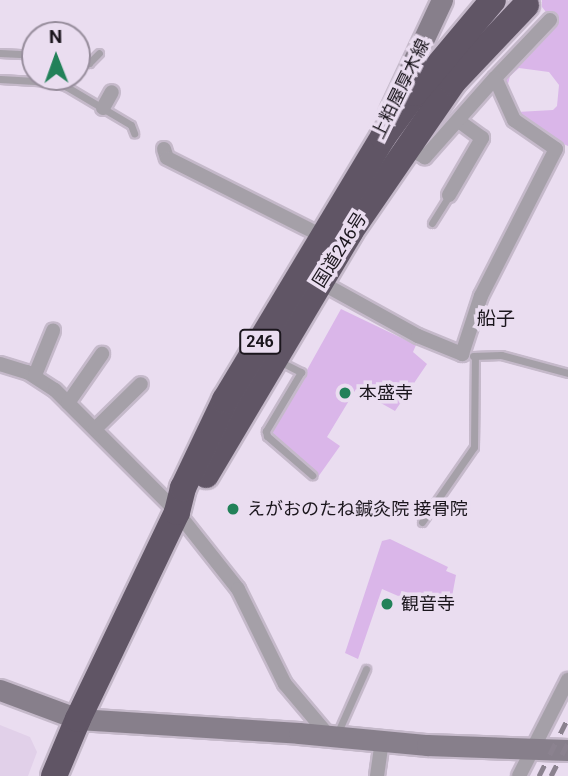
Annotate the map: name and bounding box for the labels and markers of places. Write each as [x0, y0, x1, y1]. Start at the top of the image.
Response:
place label: 本盛寺 [359, 382, 413, 404]
marker: 本盛寺 [337, 385, 353, 401]
place label: えがおのたね鍼灸院 接骨院 [247, 498, 467, 520]
marker: えがおのたね鍼灸院 接骨院 [225, 501, 241, 517]
place label: 観音寺 [401, 593, 455, 615]
marker: 観音寺 [379, 596, 395, 612]

